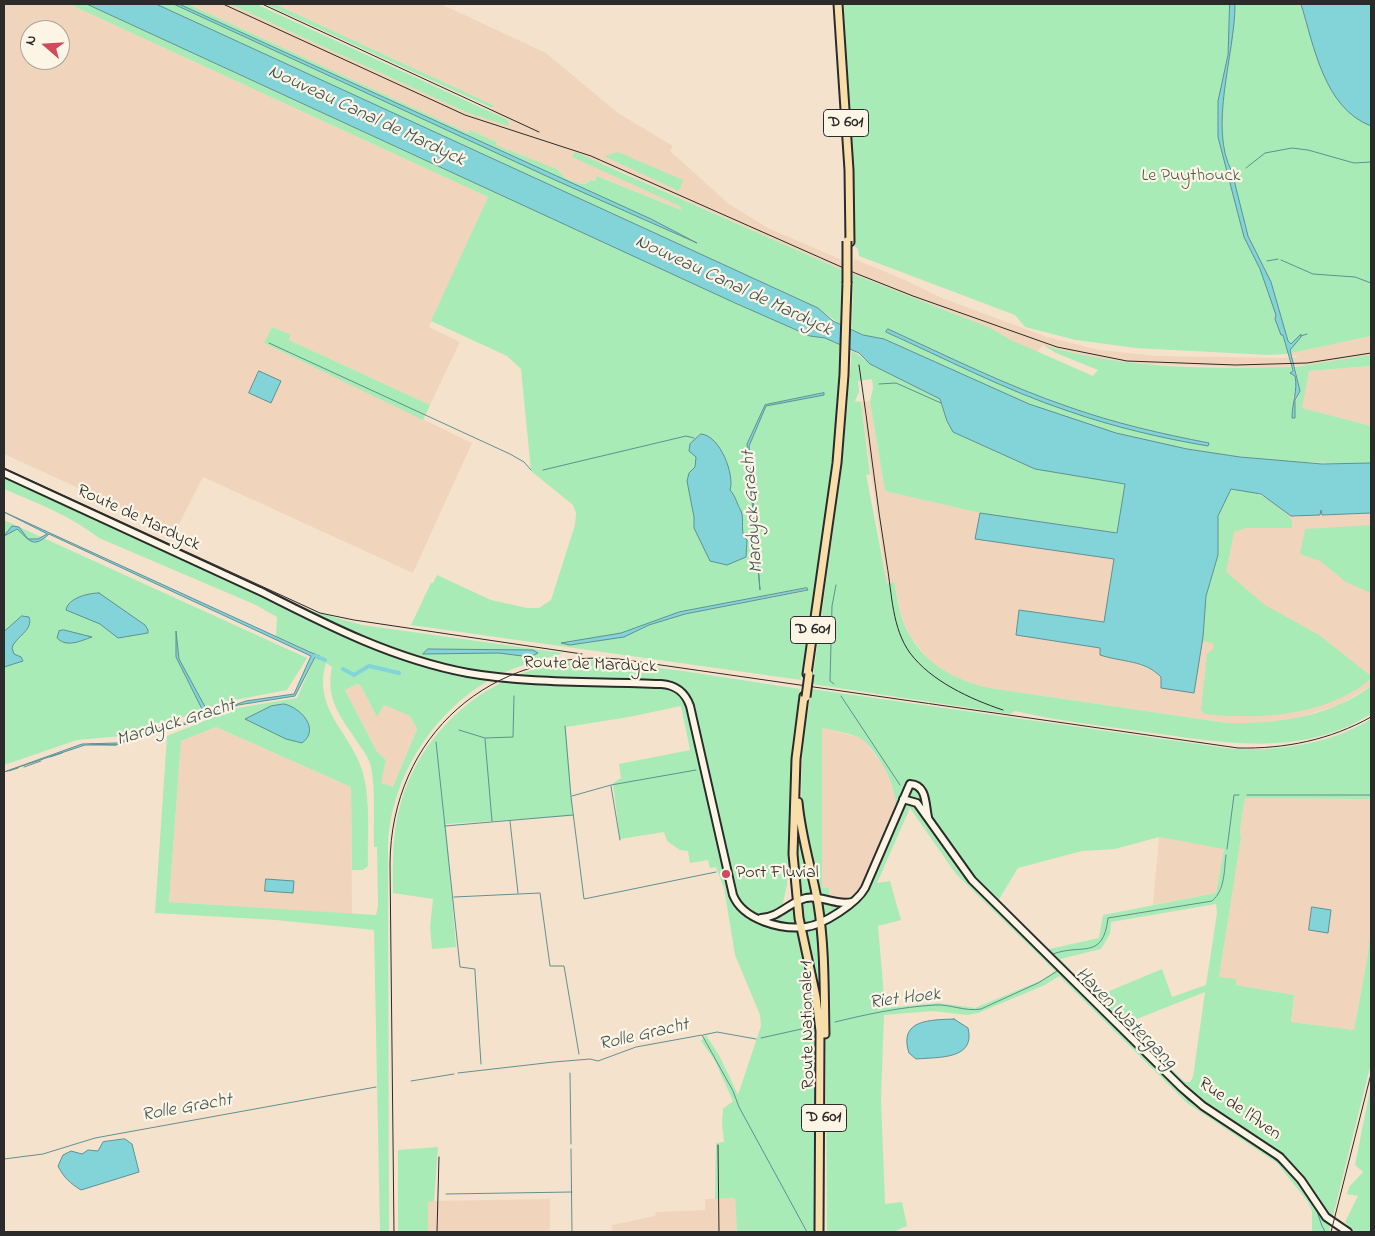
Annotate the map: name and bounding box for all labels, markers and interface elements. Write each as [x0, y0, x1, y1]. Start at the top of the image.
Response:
north arrow [20, 20, 70, 70]
text: N [20, 32, 43, 48]
water label: Nouveau Canal de Mardyck [264, 61, 468, 173]
road number: D 601 [824, 110, 868, 136]
park label: Le Puythouck [1142, 166, 1240, 188]
water label: Nouveau Canal de Mardyck [631, 231, 835, 343]
water label: Mardyck Gracht [738, 450, 770, 574]
street label: Route de Mardyck [73, 481, 203, 557]
road number: D 601 [790, 616, 836, 644]
street label: Route de Mardyck [523, 653, 657, 679]
water label: Mardyck Gracht [114, 695, 238, 753]
place label: Port Fluvial [736, 863, 819, 885]
marker: Port Fluvial [720, 868, 732, 880]
street label: Route Nationale 1 [797, 961, 821, 1089]
water label: Haven Watergang [1069, 963, 1181, 1075]
water label: Riet Hoek [868, 984, 942, 1016]
water label: Rolle Gracht [597, 1015, 691, 1057]
street label: Rue de l'Aven [1194, 1074, 1284, 1146]
water label: Rolle Gracht [140, 1090, 234, 1128]
road number: D 601 [802, 1104, 846, 1132]

